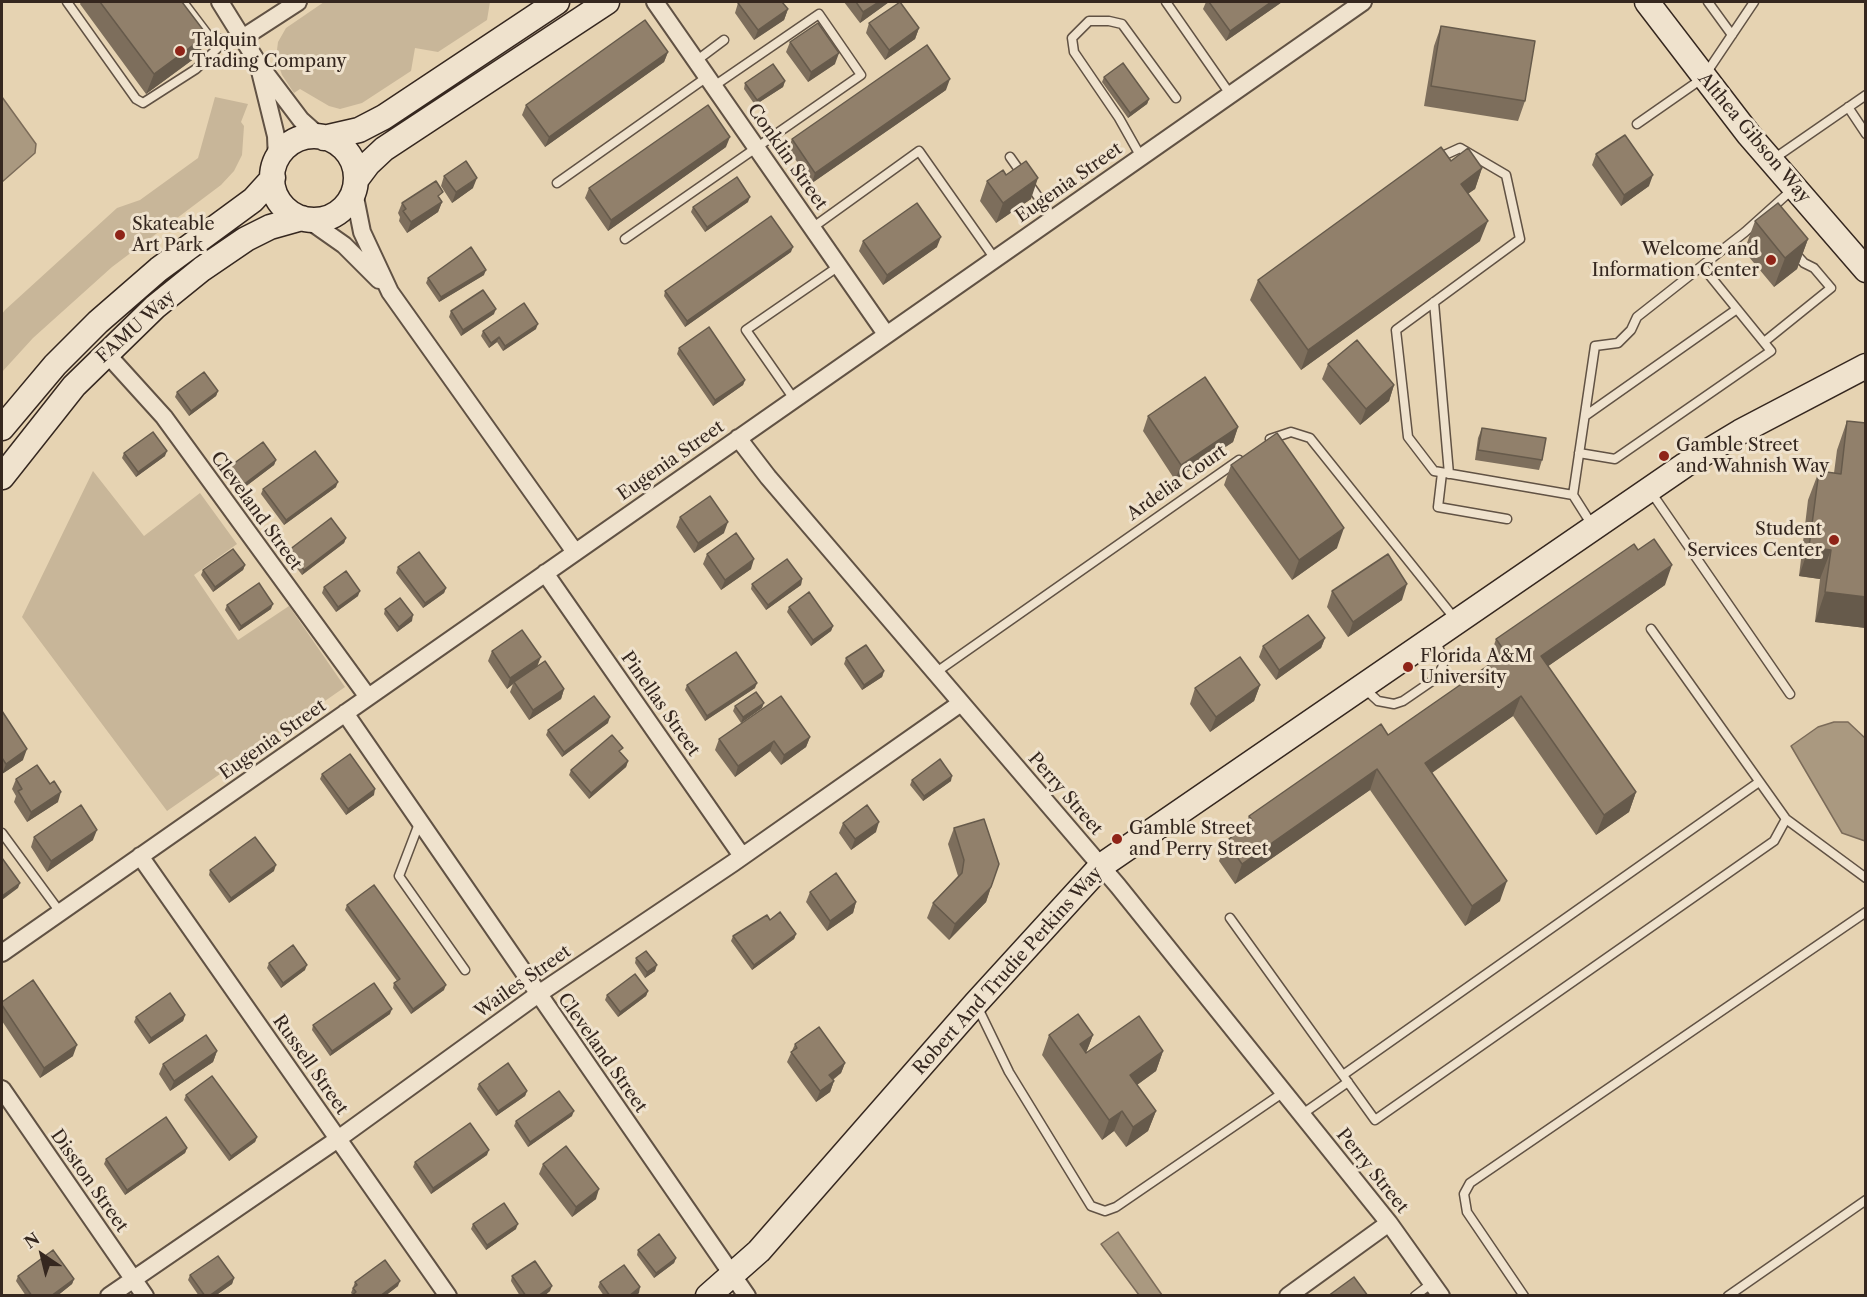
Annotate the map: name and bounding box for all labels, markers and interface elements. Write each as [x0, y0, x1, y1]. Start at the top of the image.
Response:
place label: Talquin Trading Company [192, 30, 346, 72]
marker: Talquin Trading Company [173, 44, 187, 58]
street label: Althea Gibson Way [1693, 68, 1815, 208]
street label: Conklin Street [742, 100, 832, 214]
street label: Eugenia Street [1012, 138, 1126, 228]
place label: Skateable Art Park [132, 214, 215, 256]
marker: Skateable Art Park [113, 228, 127, 242]
place label: Welcome and Information Center [1592, 239, 1759, 282]
marker: Welcome and Information Center [1764, 253, 1778, 267]
street label: FAMU Way [92, 286, 180, 368]
street label: Eugenia Street [614, 416, 728, 506]
place label: Gamble Street and Wahnish Way [1676, 435, 1829, 478]
street label: Ardelia Court [1123, 441, 1231, 525]
street label: Cleveland Street [206, 448, 306, 574]
marker: Gamble Street and Wahnish Way [1657, 449, 1671, 463]
place label: Student Services Center [1687, 519, 1822, 562]
marker: Student Services Center [1827, 533, 1841, 547]
place label: Florida A&M University [1420, 646, 1532, 688]
street label: Pinellas Street [616, 648, 704, 760]
marker: Florida A&M University [1401, 660, 1415, 674]
street label: Eugenia Street [216, 695, 330, 785]
street label: Perry Street [1023, 748, 1107, 840]
place label: Gamble Street and Perry Street [1129, 818, 1268, 860]
marker: Gamble Street and Perry Street [1110, 832, 1124, 846]
street label: Robert And Trudie Perkins Way [909, 863, 1107, 1079]
street label: Wailes Street [471, 941, 575, 1023]
street label: Cleveland Street [553, 989, 651, 1117]
street label: Russell Street [268, 1011, 352, 1119]
street label: Perry Street [1331, 1124, 1413, 1218]
street label: Disston Street [46, 1126, 132, 1236]
north arrow [12, 1225, 72, 1285]
text: N [20, 1228, 43, 1252]

